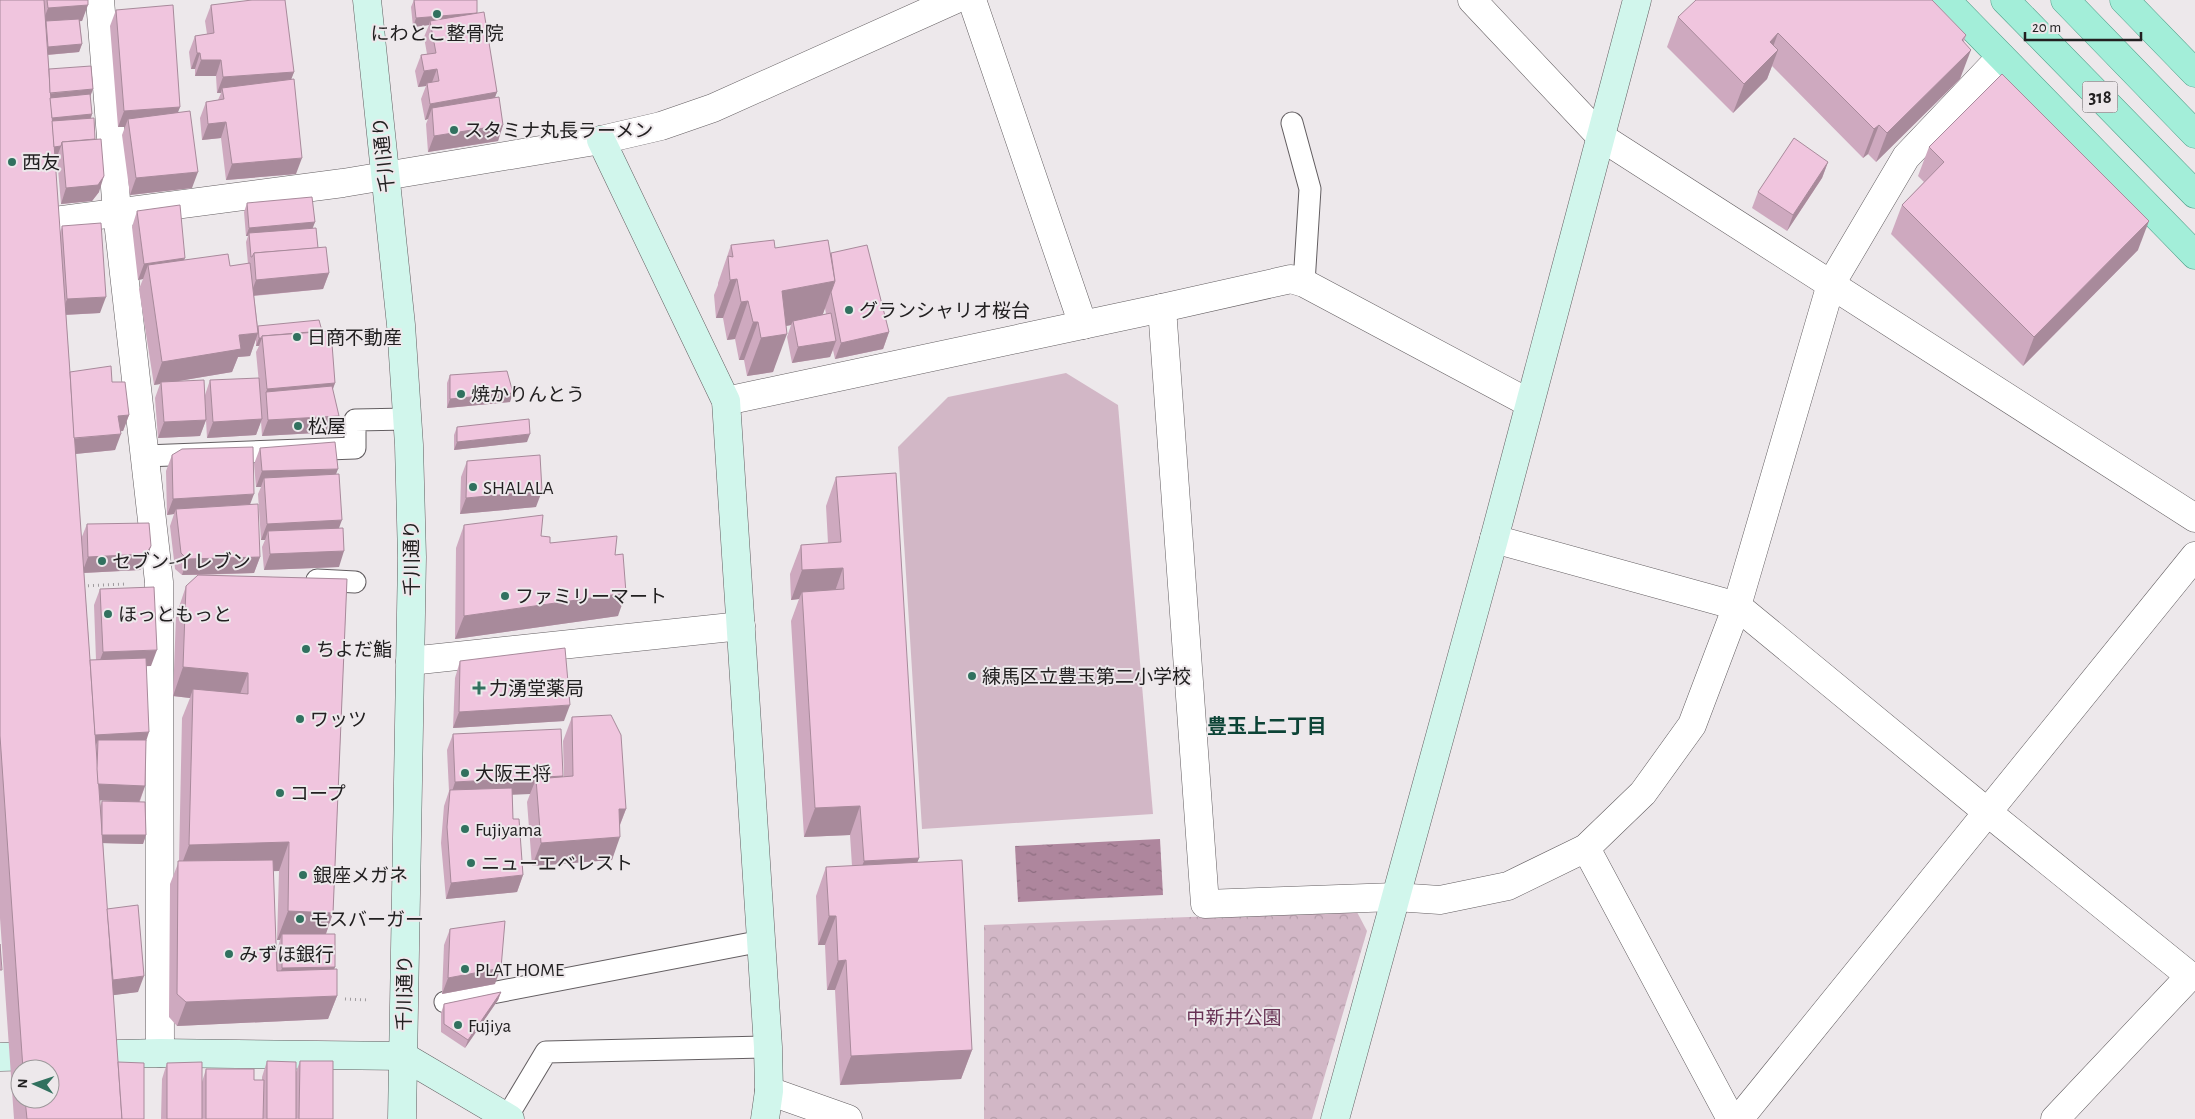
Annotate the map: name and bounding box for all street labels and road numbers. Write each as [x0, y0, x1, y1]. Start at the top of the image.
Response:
road number: 318 [2082, 81, 2118, 112]
street label: 千川通り [370, 116, 398, 194]
street label: 千川通り [402, 520, 422, 596]
street label: 千川通り [394, 955, 416, 1031]

